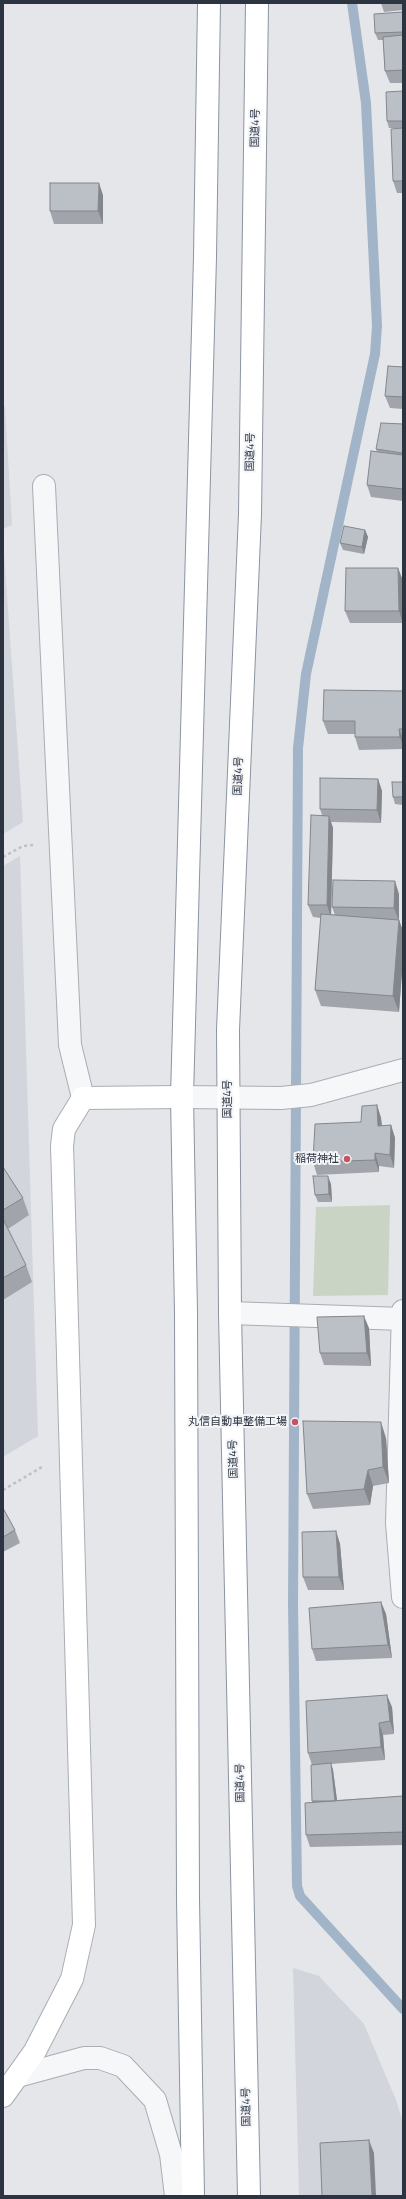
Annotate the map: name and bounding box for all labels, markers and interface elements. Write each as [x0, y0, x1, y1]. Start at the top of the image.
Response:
street label: 国道4号 [249, 108, 263, 148]
street label: 国道4号 [244, 432, 258, 472]
street label: 国道4号 [232, 756, 246, 796]
street label: 国道4号 [221, 1079, 235, 1119]
place label: 稲荷神社 [295, 1152, 339, 1166]
marker: 稲荷神社 [342, 1154, 352, 1164]
place label: 丸信自動車整備工場 [188, 1415, 287, 1429]
marker: 丸信自動車整備工場 [290, 1417, 300, 1427]
street label: 国道4号 [227, 1439, 241, 1479]
street label: 国道4号 [234, 1763, 248, 1803]
street label: 国道4号 [240, 2087, 254, 2127]

